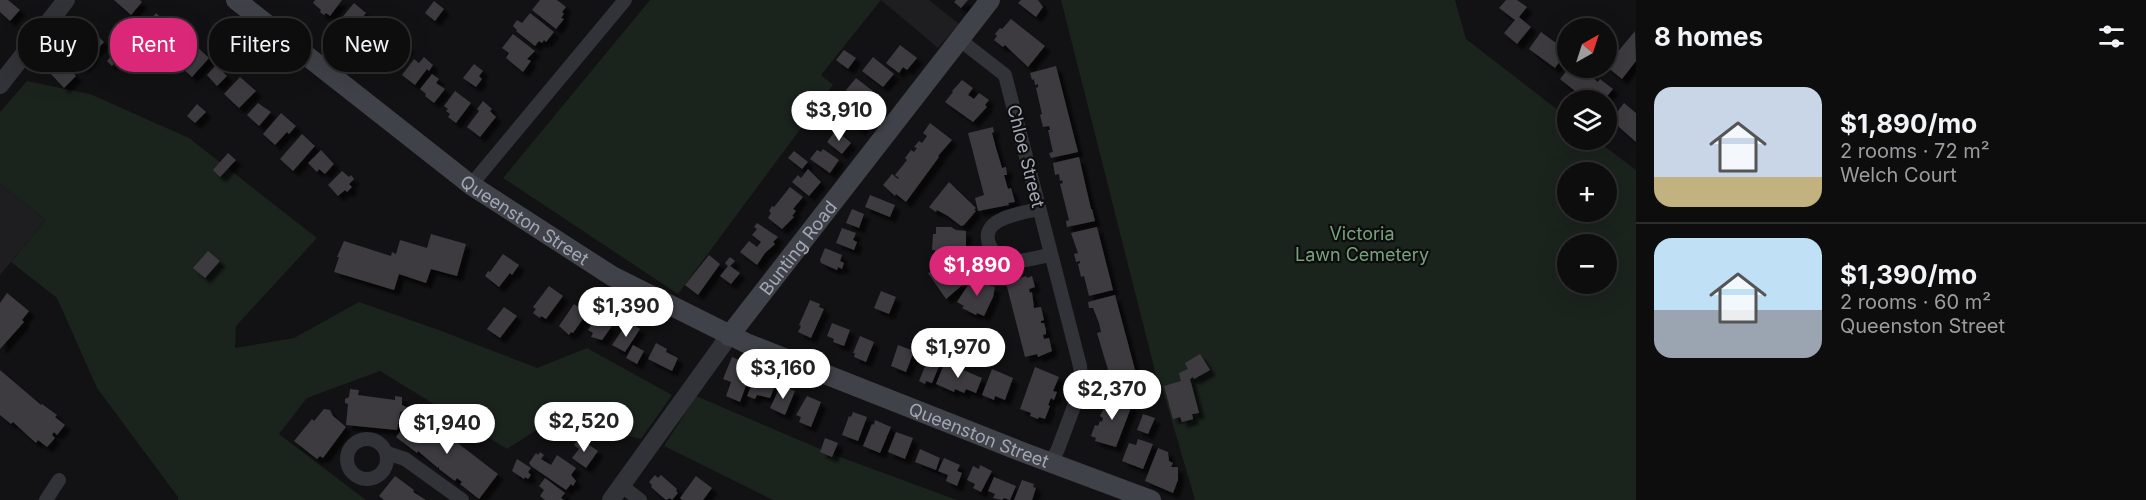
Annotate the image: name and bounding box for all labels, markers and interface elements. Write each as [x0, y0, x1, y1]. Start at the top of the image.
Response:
chip: Buy [18, 18, 98, 72]
chip: Rent [110, 18, 197, 72]
chip: Filters [209, 18, 311, 72]
chip: New [323, 18, 410, 72]
north arrow [1557, 18, 1617, 78]
map controls [1557, 18, 1617, 294]
icon: filters [2095, 20, 2128, 53]
text: 8 homes [1654, 21, 1763, 52]
button: layers [1557, 90, 1617, 150]
pin: $3,910 [790, 91, 888, 142]
text: $3,910 [805, 98, 873, 122]
street label: Chloe Street [1003, 102, 1049, 210]
text: $1,890/mo [1840, 108, 1977, 139]
icon: home [1702, 111, 1774, 183]
text: 2 rooms · 72 m² [1840, 139, 1990, 163]
button: + [1557, 162, 1617, 222]
text: Welch Court [1840, 163, 1957, 187]
street label: Queenston Street [456, 170, 593, 269]
street label: Bunting Road [755, 196, 841, 299]
park label: Victoria Lawn Cemetery [1295, 223, 1429, 265]
button: − [1557, 234, 1617, 294]
pin: $1,890 [928, 246, 1026, 297]
text: $1,890 [943, 253, 1011, 277]
text: $1,390/mo [1840, 259, 1977, 290]
icon: home [1702, 262, 1774, 334]
pin: $1,390 [577, 287, 675, 338]
text: 2 rooms · 60 m² [1840, 290, 1991, 314]
text: $1,390 [592, 294, 660, 318]
text: Queenston Street [1840, 314, 2005, 338]
pin: $1,970 [909, 328, 1007, 379]
text: $1,970 [925, 335, 991, 359]
pin: $3,160 [734, 349, 832, 400]
text: $3,160 [750, 356, 816, 380]
pin: $2,370 [1063, 370, 1161, 421]
text: $2,370 [1077, 377, 1147, 401]
street label: Queenston Street [906, 398, 1052, 472]
pin: $2,520 [535, 402, 633, 453]
pin: $1,940 [398, 404, 496, 455]
text: $2,520 [548, 409, 620, 433]
text: $1,940 [413, 411, 481, 435]

